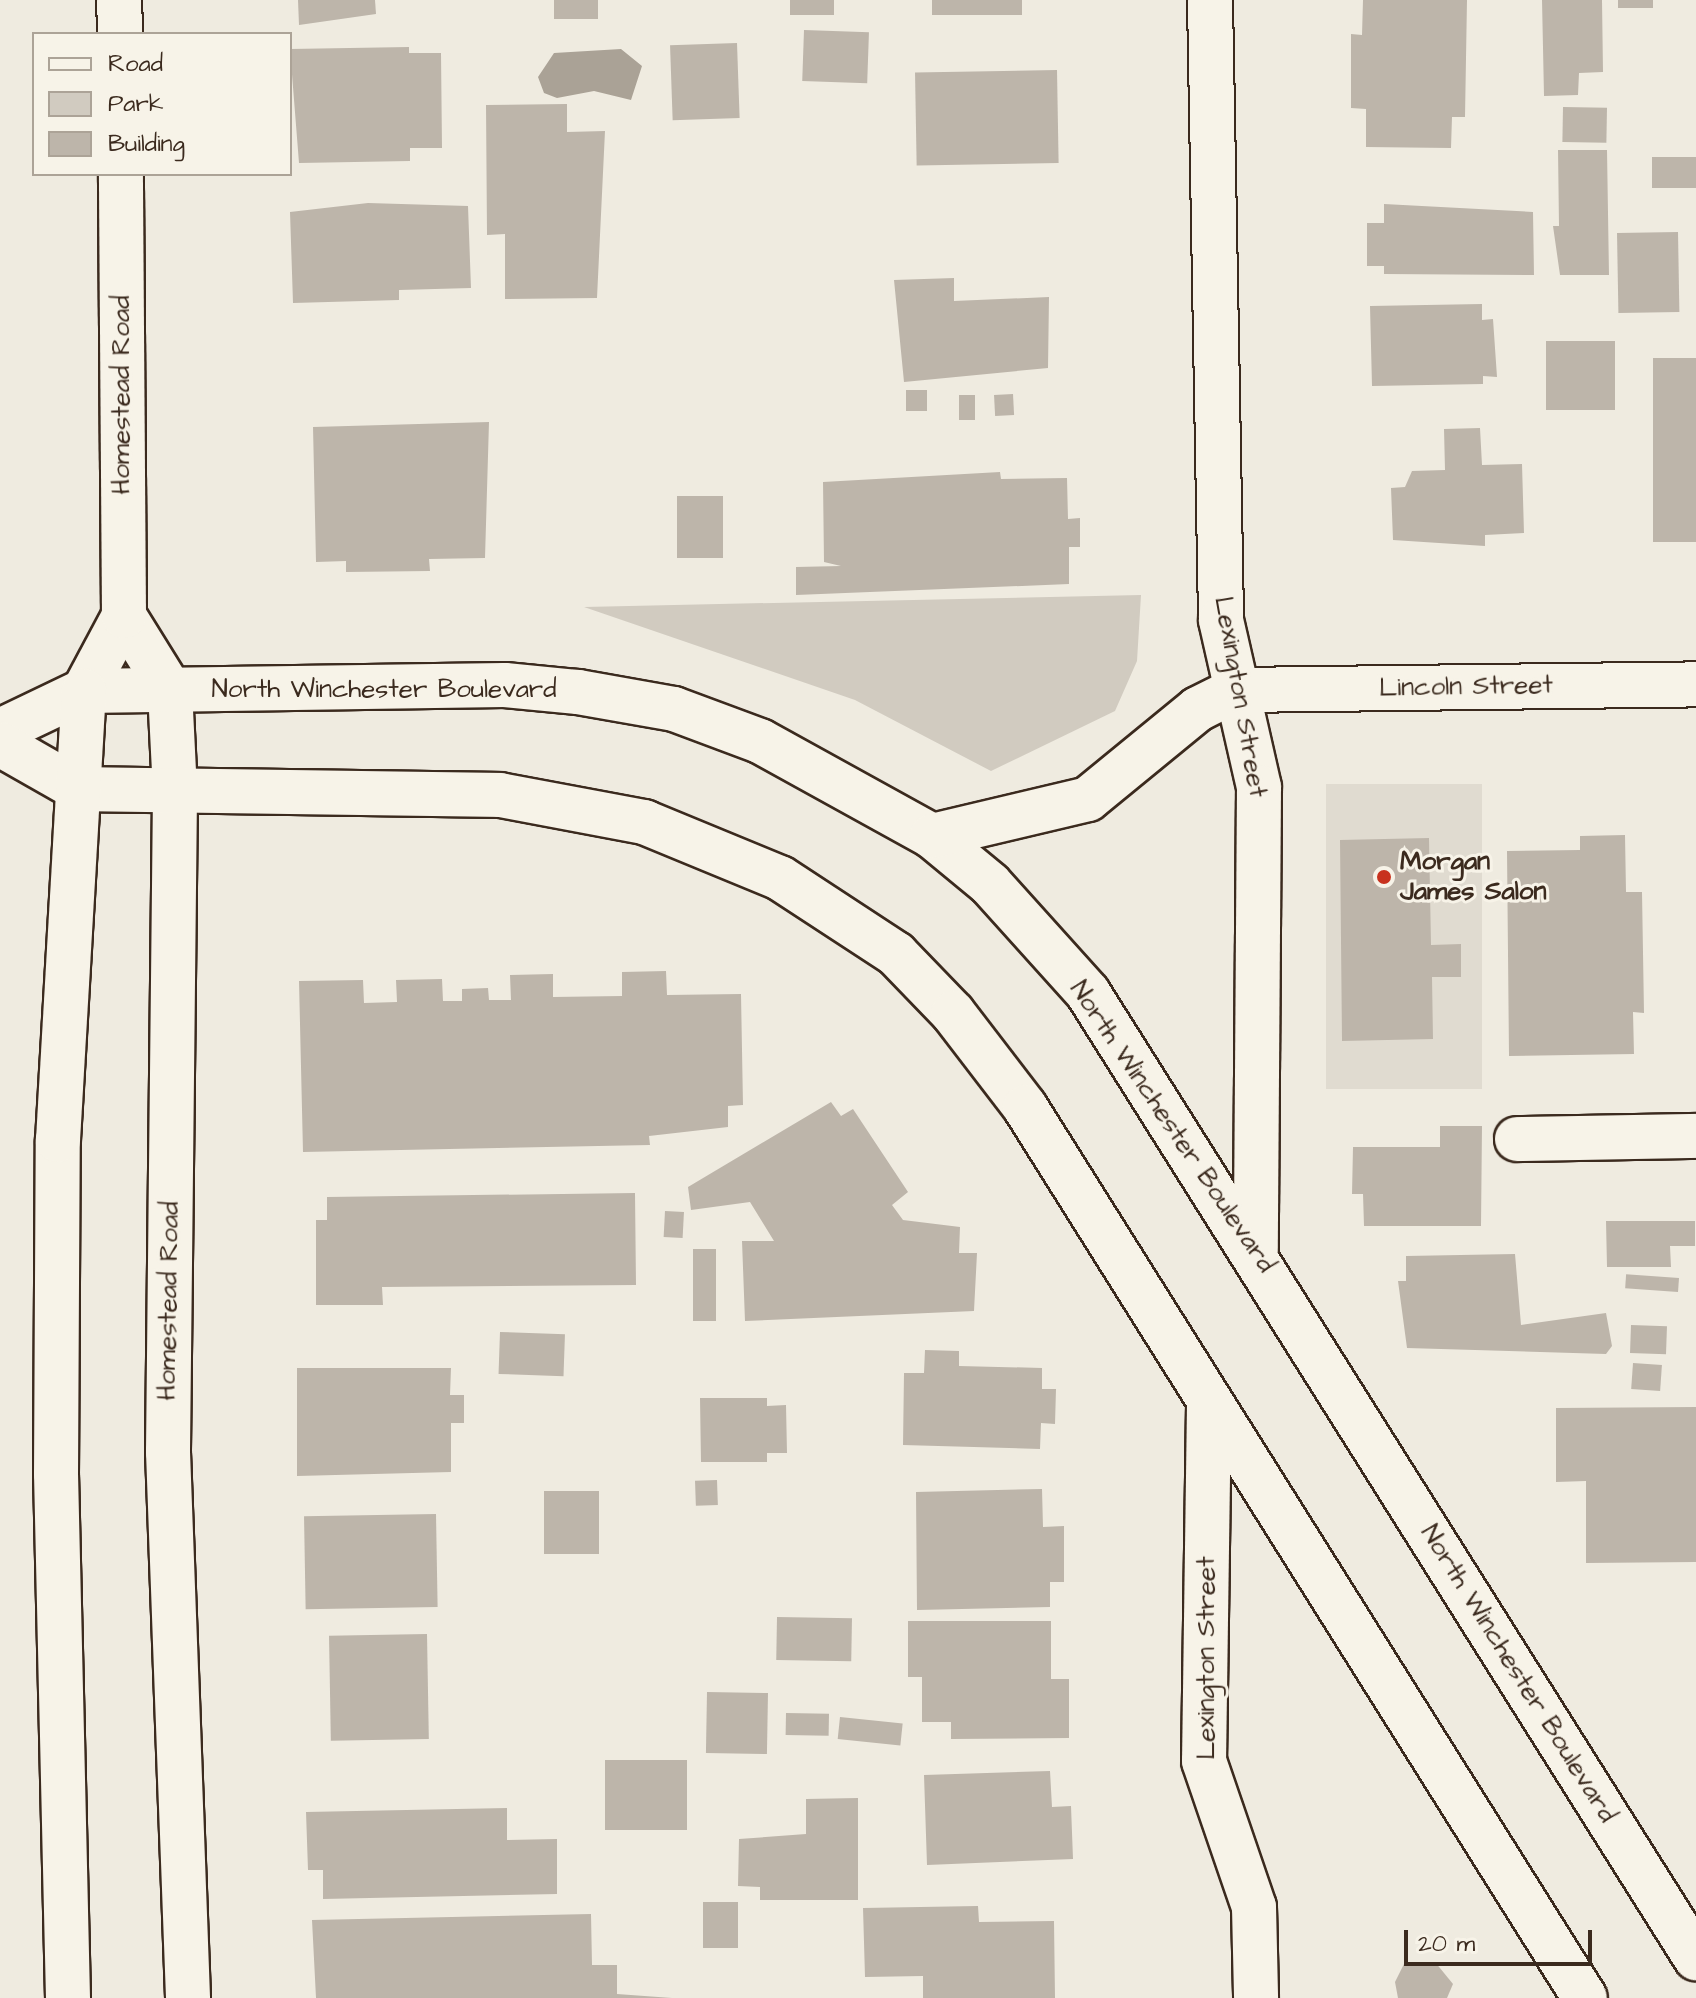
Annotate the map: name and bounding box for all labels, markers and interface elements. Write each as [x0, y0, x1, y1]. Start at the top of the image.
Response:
legend [32, 32, 292, 176]
text: Road [108, 47, 163, 81]
text: Park [108, 87, 164, 121]
text: Building [108, 127, 185, 161]
street label: Homestead Road [106, 296, 138, 494]
street label: Lexington Street [1207, 594, 1273, 800]
street label: Lincoln Street [1379, 670, 1553, 704]
street label: North Winchester Boulevard [211, 674, 557, 706]
place label: Morgan James Salon [1400, 846, 1546, 908]
marker: Morgan James Salon [1375, 868, 1393, 886]
street label: North Winchester Boulevard [1063, 975, 1281, 1279]
street label: Homestead Road [152, 1201, 186, 1401]
street label: North Winchester Boulevard [1413, 1519, 1623, 1829]
street label: Lexington Street [1191, 1556, 1223, 1760]
scale bar [1408, 1914, 1596, 1964]
text: 20 m [1418, 1927, 1475, 1961]

